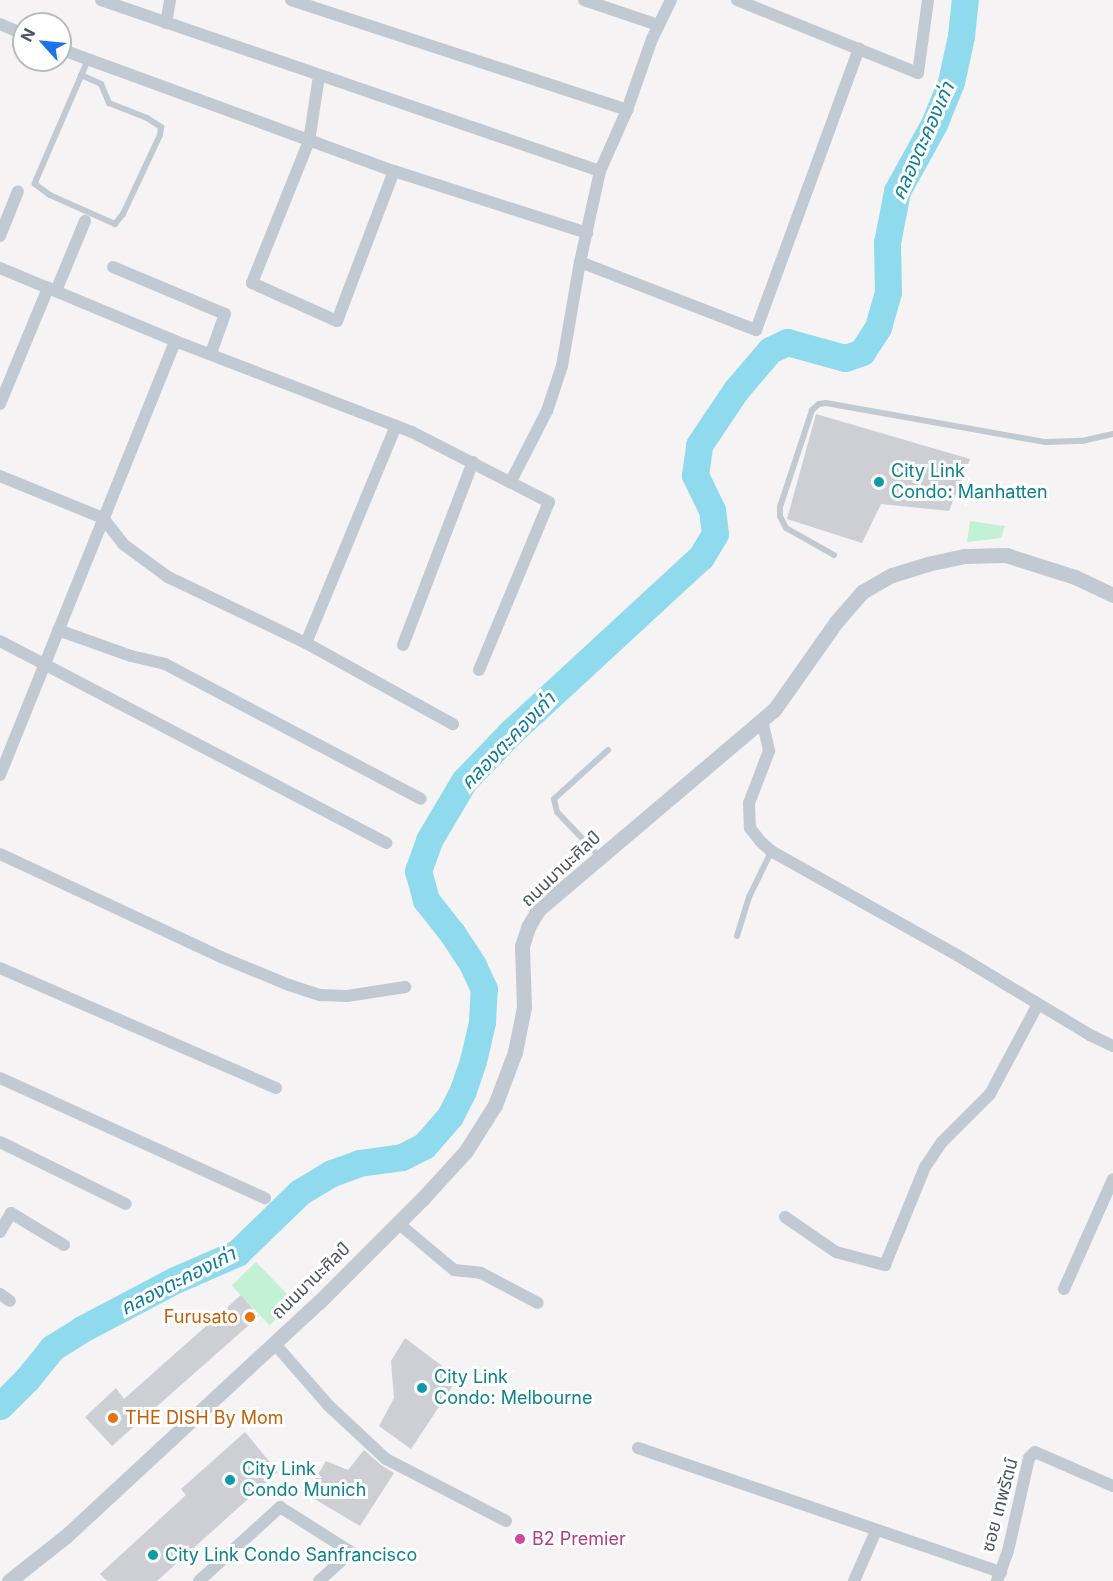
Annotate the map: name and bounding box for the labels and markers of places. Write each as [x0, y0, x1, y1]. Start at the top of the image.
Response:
place label: City Link Condo: Manhatten [891, 461, 1048, 504]
marker: City Link Condo: Manhatten [872, 475, 886, 489]
place label: Furusato [164, 1306, 238, 1328]
marker: Furusato [243, 1310, 257, 1324]
place label: City Link Condo: Melbourne [434, 1367, 592, 1410]
marker: City Link Condo: Melbourne [415, 1381, 429, 1395]
place label: THE DISH By Mom [125, 1407, 283, 1429]
marker: THE DISH By Mom [106, 1411, 120, 1425]
place label: City Link Condo Munich [242, 1459, 366, 1502]
marker: City Link Condo Munich [223, 1473, 237, 1487]
place label: B2 Premier [532, 1528, 626, 1550]
marker: B2 Premier [513, 1532, 527, 1546]
place label: City Link Condo Sanfrancisco [165, 1544, 417, 1566]
marker: City Link Condo Sanfrancisco [146, 1548, 160, 1562]

